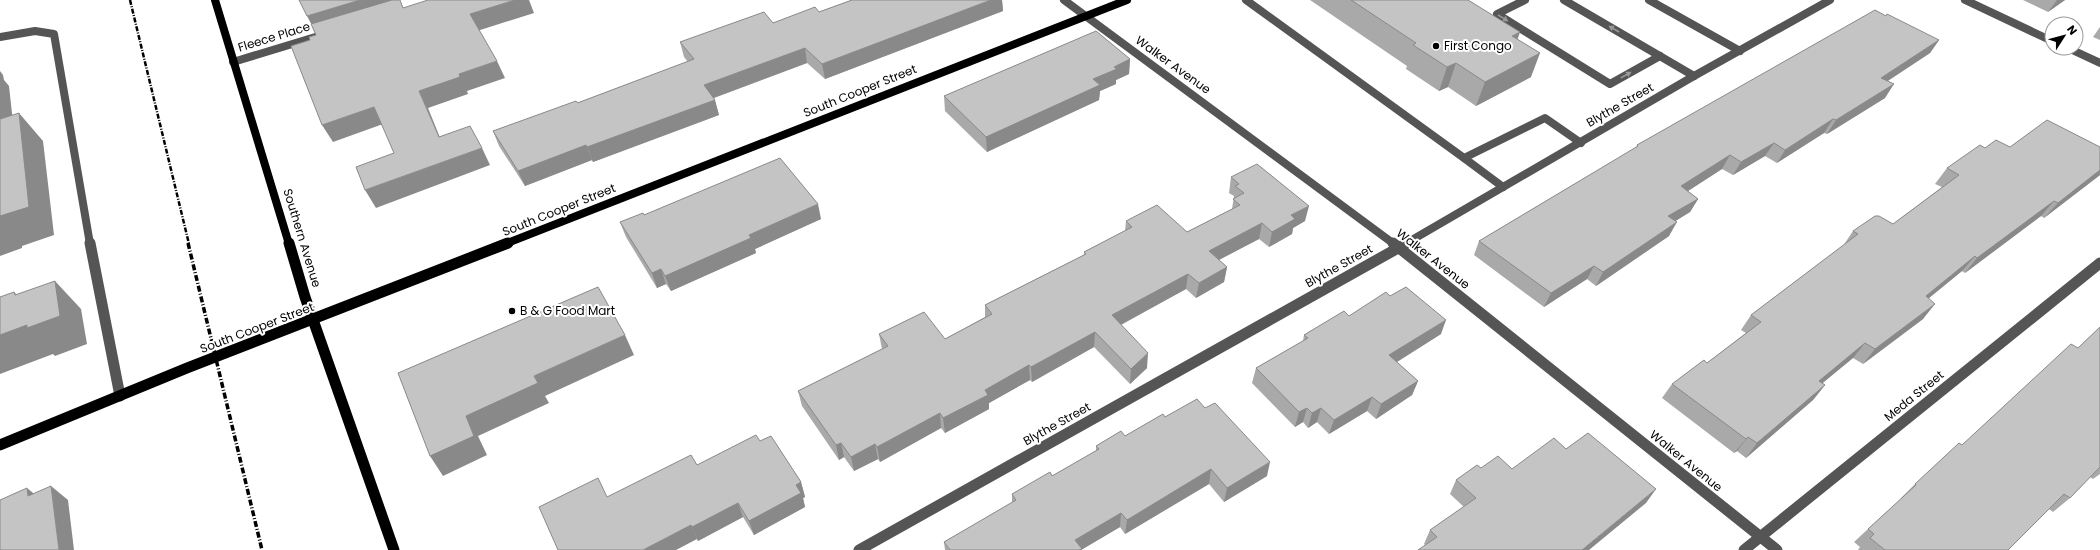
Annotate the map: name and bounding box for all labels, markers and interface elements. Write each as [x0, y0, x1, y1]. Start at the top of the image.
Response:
one-way arrow [1498, 14, 1508, 22]
north arrow [2044, 16, 2084, 56]
street label: Fleece Place [236, 17, 312, 56]
text: N [2063, 22, 2081, 38]
one-way arrow [1608, 26, 1620, 33]
street label: Walker Avenue [1132, 32, 1214, 98]
place label: First Congo [1444, 37, 1512, 54]
marker: First Congo [1431, 41, 1441, 51]
street label: South Cooper Street [801, 60, 919, 121]
one-way arrow [1620, 71, 1632, 78]
street label: Blythe Street [1583, 78, 1656, 131]
street label: South Cooper Street [500, 179, 618, 240]
street label: Southern Avenue [279, 186, 326, 289]
street label: Walker Avenue [1393, 224, 1474, 293]
street label: Blythe Street [1302, 240, 1376, 291]
street label: South Cooper Street [197, 298, 316, 357]
place label: B & G Food Mart [520, 302, 615, 319]
marker: B & G Food Mart [507, 306, 517, 316]
street label: Meda Street [1880, 366, 1947, 425]
street label: Blythe Street [1020, 398, 1094, 449]
street label: Walker Avenue [1646, 426, 1726, 495]

